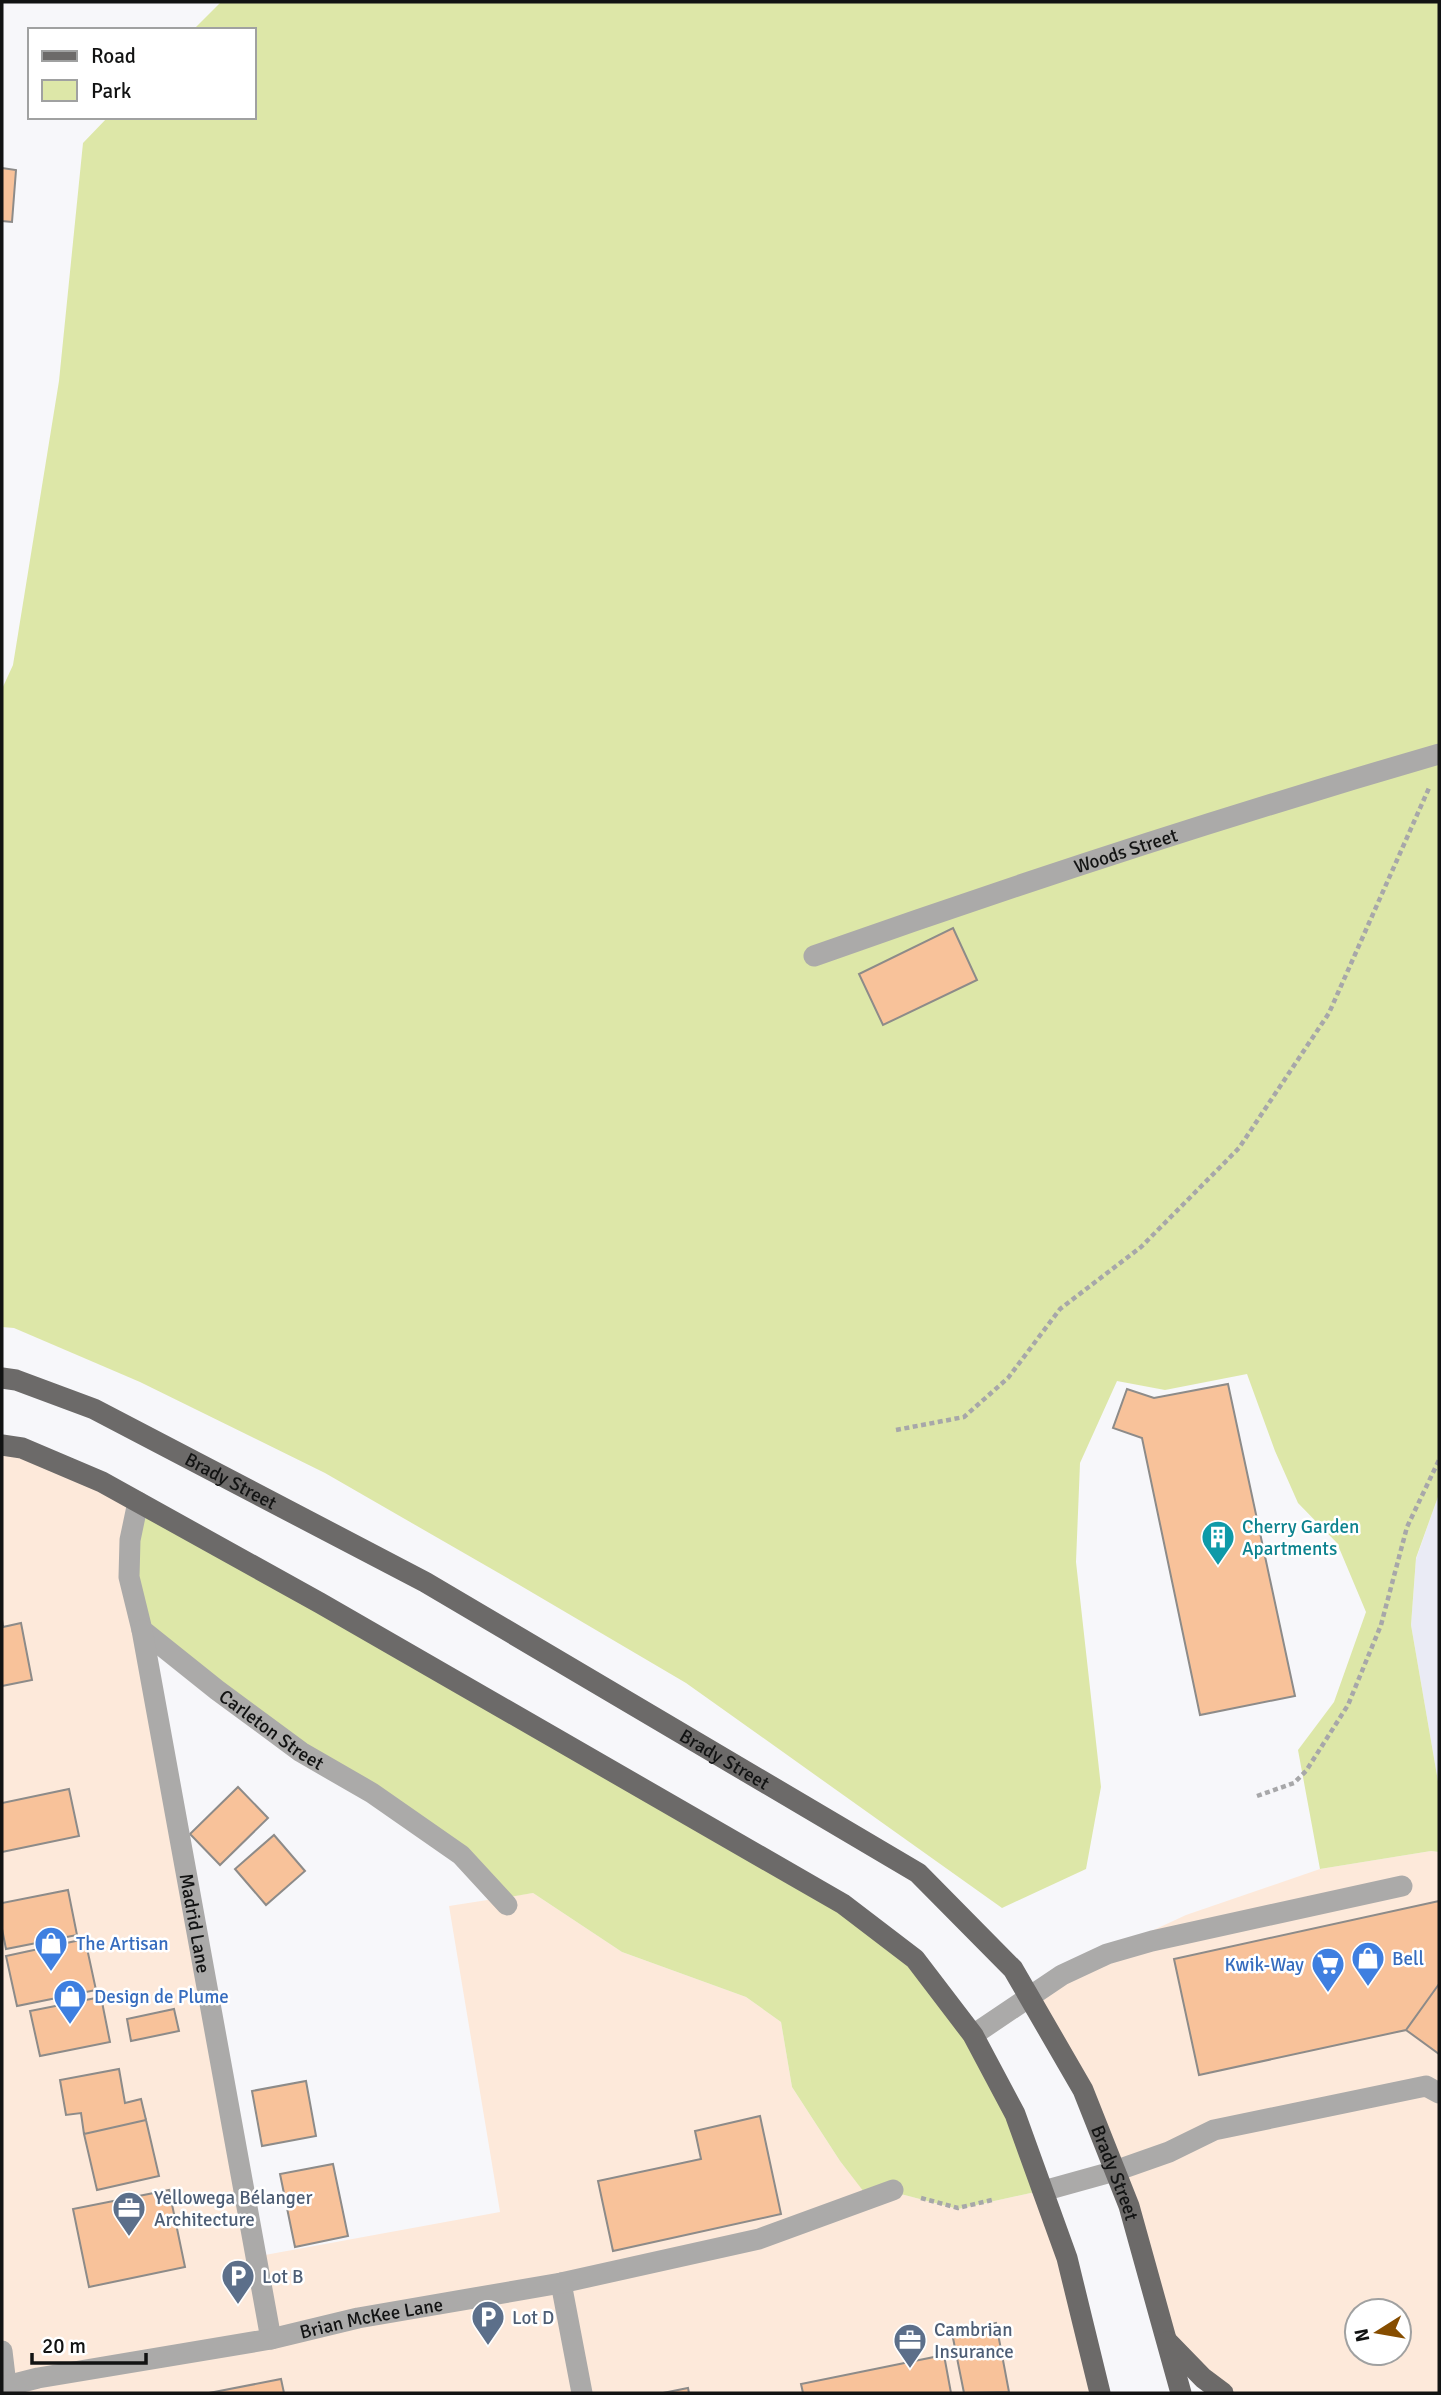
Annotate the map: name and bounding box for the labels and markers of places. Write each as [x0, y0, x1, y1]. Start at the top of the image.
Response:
place label: Cherry Garden Apartments [1242, 1515, 1359, 1561]
building icon: Cherry Garden Apartments [1199, 1518, 1237, 1567]
shop icon: The Artisan [32, 1924, 70, 1973]
place label: The Artisan [76, 1932, 169, 1956]
shop icon: Bell [1349, 1939, 1387, 1988]
supermarket icon: Kwik-Way [1309, 1945, 1347, 1994]
place label: Bell [1392, 1947, 1424, 1971]
place label: Kwik-Way [1225, 1953, 1304, 1977]
shop icon: Design de Plume [51, 1977, 89, 2026]
place label: Design de Plume [94, 1985, 229, 2009]
place label: Yellowega Bélanger Architecture [154, 2186, 312, 2232]
office icon: Yellowega Bélanger Architecture [110, 2189, 148, 2238]
parking icon: Lot B [219, 2257, 257, 2306]
place label: Lot B [262, 2265, 303, 2289]
parking icon: Lot D [469, 2298, 507, 2347]
place label: Lot D [512, 2306, 554, 2330]
place label: Cambrian Insurance [934, 2318, 1014, 2364]
office icon: Cambrian Insurance [891, 2321, 929, 2370]

